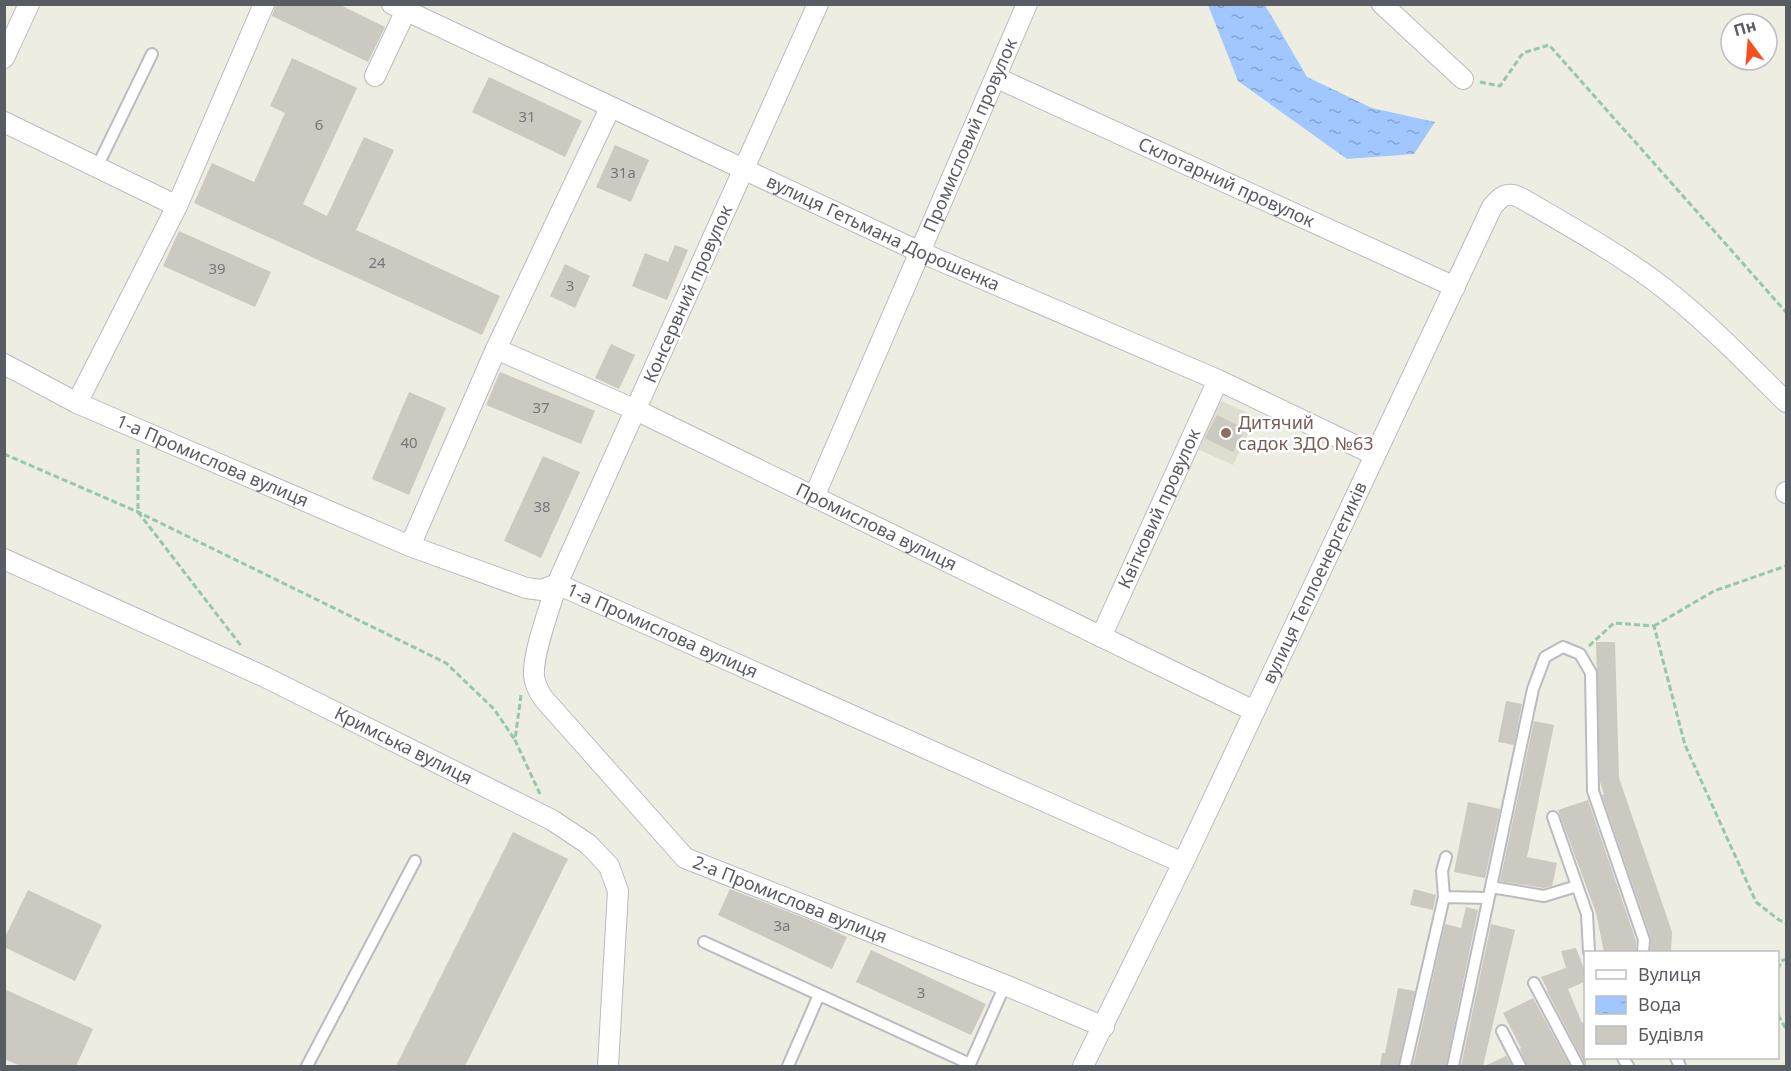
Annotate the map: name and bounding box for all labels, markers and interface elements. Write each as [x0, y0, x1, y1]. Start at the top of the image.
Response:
north arrow [1719, 12, 1779, 72]
text: Пн [1731, 14, 1759, 41]
street label: Промисловий провулок [917, 34, 1022, 236]
house number: 31 [518, 106, 536, 126]
house number: 6 [315, 114, 323, 134]
street label: Склотарний провулок [1135, 131, 1319, 233]
house number: 31а [610, 162, 636, 182]
street label: вулиця Гетьмана Дорошенка [763, 169, 1004, 296]
street label: Консервний провулок [637, 201, 737, 386]
house number: 24 [368, 252, 386, 272]
house number: 39 [208, 258, 226, 278]
house number: 3 [566, 275, 574, 295]
house number: 37 [532, 397, 550, 417]
street label: 1-а Промислова вулиця [113, 408, 313, 512]
place label: Дитячий садок ЗДО №63 [1238, 410, 1374, 455]
street label: Квітковий провулок [1112, 424, 1206, 592]
marker: Дитячий садок ЗДО №63 [1219, 426, 1233, 440]
house number: 40 [400, 432, 418, 452]
street label: Промислова вулиця [792, 477, 961, 576]
street label: вулиця Теплоенергетиків [1256, 477, 1372, 687]
house number: 38 [533, 496, 551, 516]
street label: 1-а Промислова вулиця [563, 577, 762, 683]
street label: Кримська вулиця [331, 701, 477, 790]
street label: 2-а Промислова вулиця [690, 849, 891, 948]
house number: 3а [774, 915, 790, 935]
legend [1584, 951, 1779, 1059]
text: Вулиця [1638, 962, 1701, 986]
house number: 3 [917, 982, 925, 1002]
text: Вода [1638, 992, 1681, 1016]
text: Будівля [1638, 1022, 1704, 1046]

